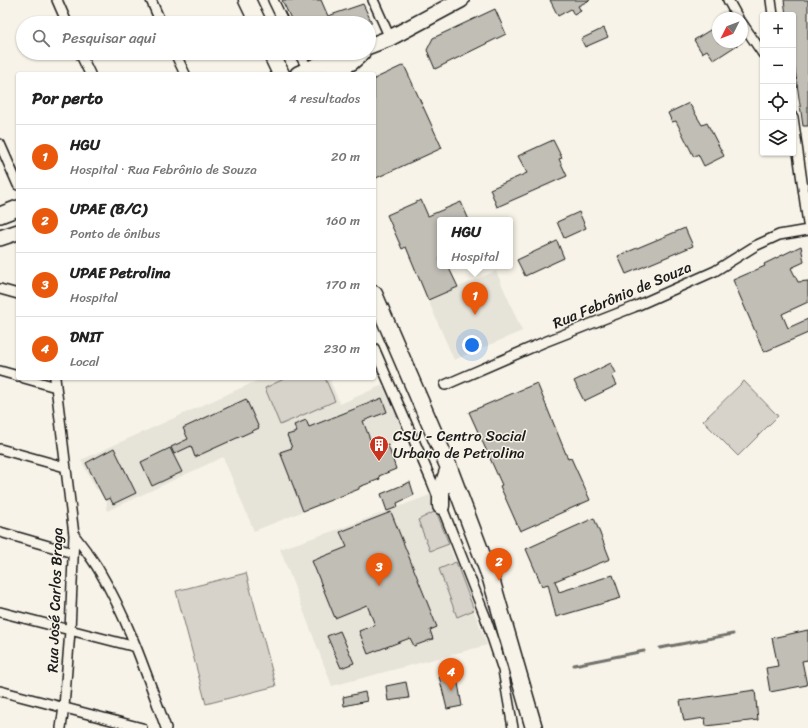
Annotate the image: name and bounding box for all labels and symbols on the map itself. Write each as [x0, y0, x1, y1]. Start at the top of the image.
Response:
north arrow [712, 12, 748, 48]
street label: Rua Febrônio de Souza [549, 254, 696, 336]
pin: 1 [462, 282, 488, 315]
your location [462, 335, 482, 355]
place label: CSU - Centro Social Urbano de Petrolina [393, 423, 526, 466]
building icon: CSU - Centro Social Urbano de Petrolina [368, 434, 390, 462]
street label: Rua José Carlos Braga [39, 527, 71, 673]
pin: 2 [486, 548, 512, 581]
pin: 3 [366, 553, 392, 586]
pin: 4 [438, 658, 464, 691]

